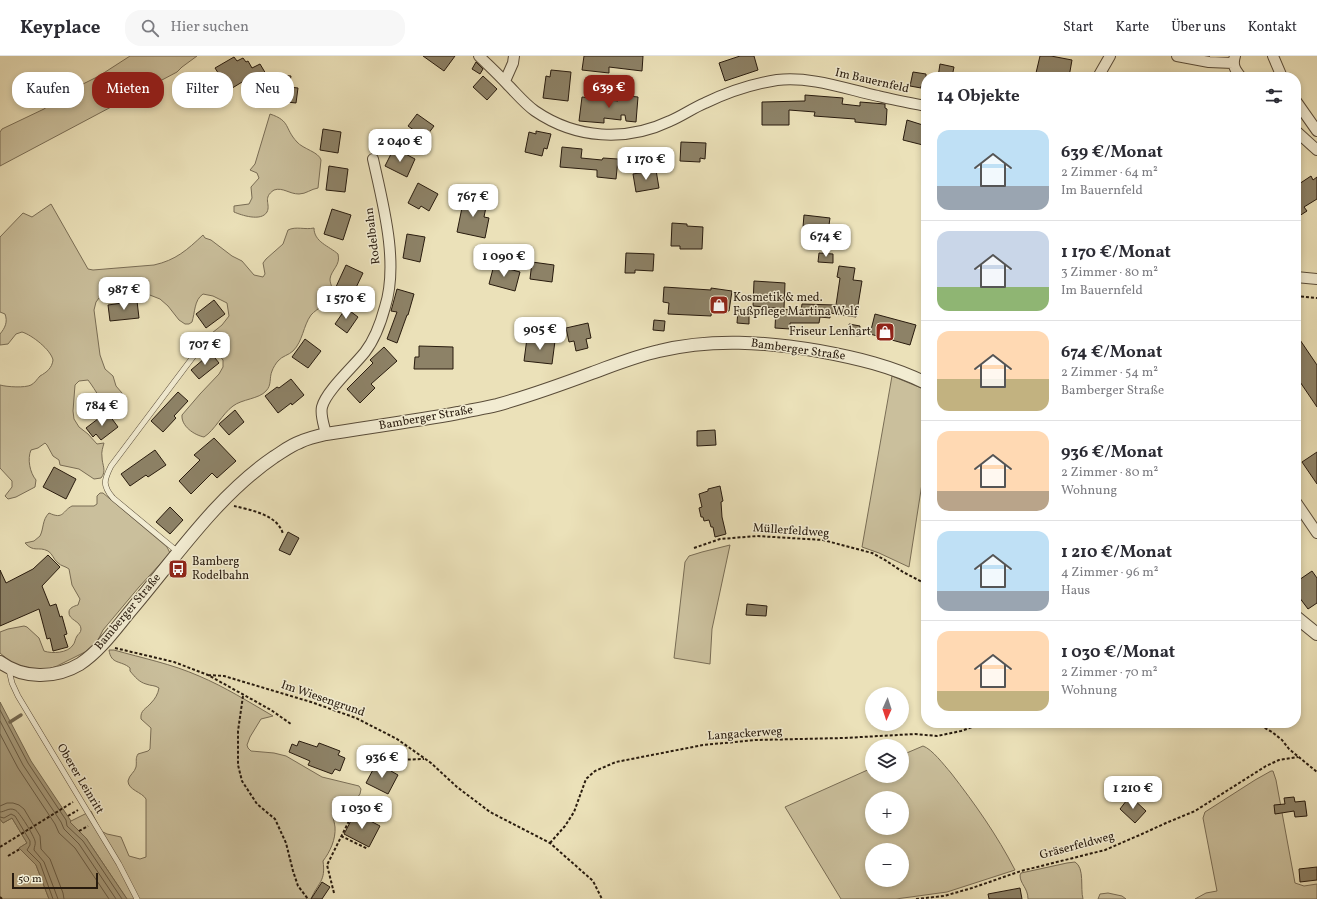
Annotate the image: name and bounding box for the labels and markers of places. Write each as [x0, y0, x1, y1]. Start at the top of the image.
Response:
pin: 639 € [581, 75, 637, 109]
pin: 2 040 € [363, 129, 437, 163]
pin: 1 170 € [609, 147, 683, 181]
pin: 767 € [445, 184, 501, 218]
pin: 674 € [798, 224, 854, 258]
pin: 1 090 € [467, 244, 541, 278]
pin: 987 € [96, 277, 152, 311]
pin: 1 570 € [309, 286, 383, 320]
place label: Kosmetik & med. Fußpflege Martina Wolf [733, 290, 860, 320]
shop icon: Kosmetik & med. Fußpflege Martina Wolf [708, 294, 730, 316]
pin: 905 € [512, 317, 568, 351]
shop icon: Friseur Lenhart [874, 321, 896, 343]
place label: Friseur Lenhart [789, 324, 871, 340]
pin: 707 € [177, 332, 233, 366]
pin: 784 € [74, 393, 130, 427]
place label: Bamberg Rodelbahn [192, 554, 249, 584]
bus stop icon: Bamberg Rodelbahn [167, 558, 189, 580]
pin: 936 € [354, 745, 410, 779]
pin: 1 210 € [1096, 776, 1170, 810]
pin: 1 030 € [325, 796, 399, 830]

